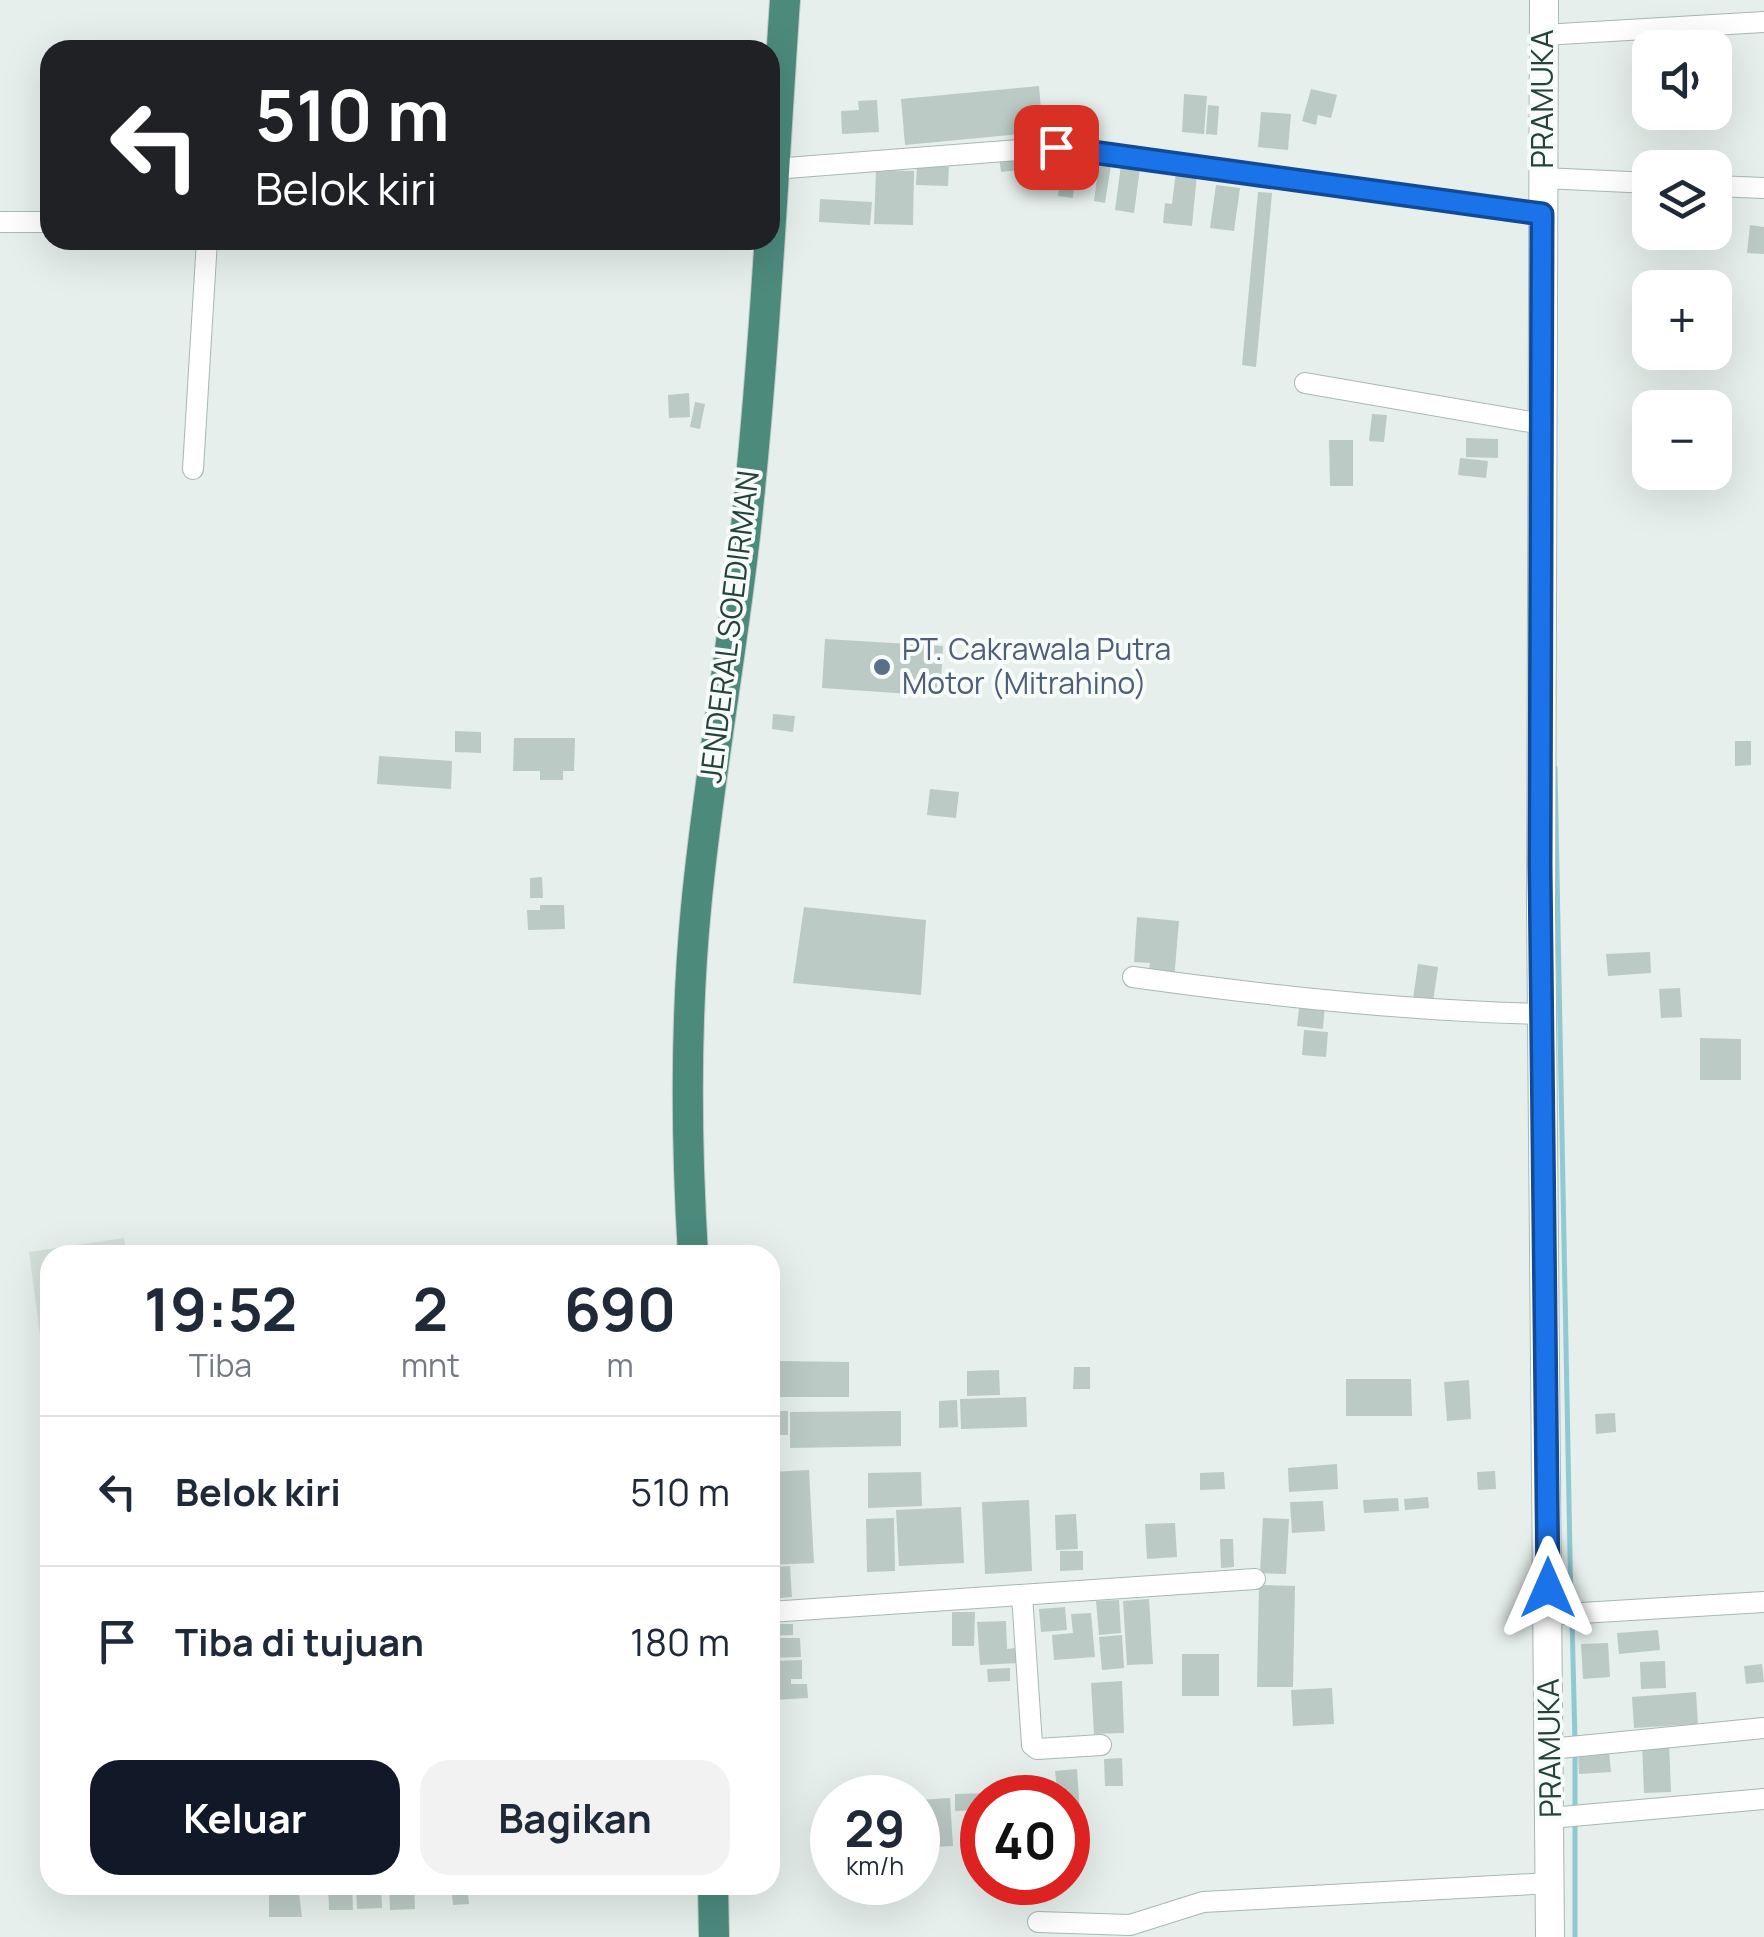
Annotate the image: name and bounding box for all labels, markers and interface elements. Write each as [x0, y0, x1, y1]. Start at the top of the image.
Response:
street label: PRAMUKA [1521, 29, 1562, 169]
map controls [1632, 30, 1732, 490]
button: sound [1632, 30, 1732, 130]
text: 510 m [255, 66, 450, 162]
icon: left [90, 80, 220, 210]
pin [1014, 105, 1099, 190]
icon: arrive [1029, 120, 1084, 175]
button: layers [1632, 150, 1732, 250]
text: Belok kiri [255, 157, 437, 219]
button: + [1632, 270, 1732, 370]
button: − [1632, 390, 1732, 490]
street label: JENDERAL SOEDIRMAN [689, 468, 768, 785]
place label: PT. Cakrawala Putra Motor (Mitrahino) [902, 628, 1171, 703]
marker: PT. Cakrawala Putra Motor (Mitrahino) [871, 656, 893, 678]
text: 19:52 [144, 1267, 297, 1349]
text: 2 [413, 1267, 448, 1349]
text: 690 [564, 1267, 676, 1349]
text: Tiba [189, 1343, 252, 1387]
text: mnt [401, 1343, 460, 1387]
text: m [606, 1343, 634, 1387]
icon: left [90, 1464, 145, 1519]
text: Belok kiri [175, 1465, 341, 1517]
text: 510 m [630, 1465, 730, 1517]
position arrow [1496, 1536, 1600, 1640]
icon: arrive [90, 1614, 145, 1669]
text: Tiba di tujuan [175, 1615, 424, 1667]
text: 180 m [630, 1615, 730, 1667]
street label: PRAMUKA [1527, 1678, 1570, 1818]
button: Keluar [90, 1760, 400, 1875]
button: Bagikan [420, 1760, 730, 1875]
speed limit sign: 40 [960, 1775, 1090, 1905]
text: 29 [845, 1794, 905, 1862]
text: km/h [846, 1848, 904, 1883]

